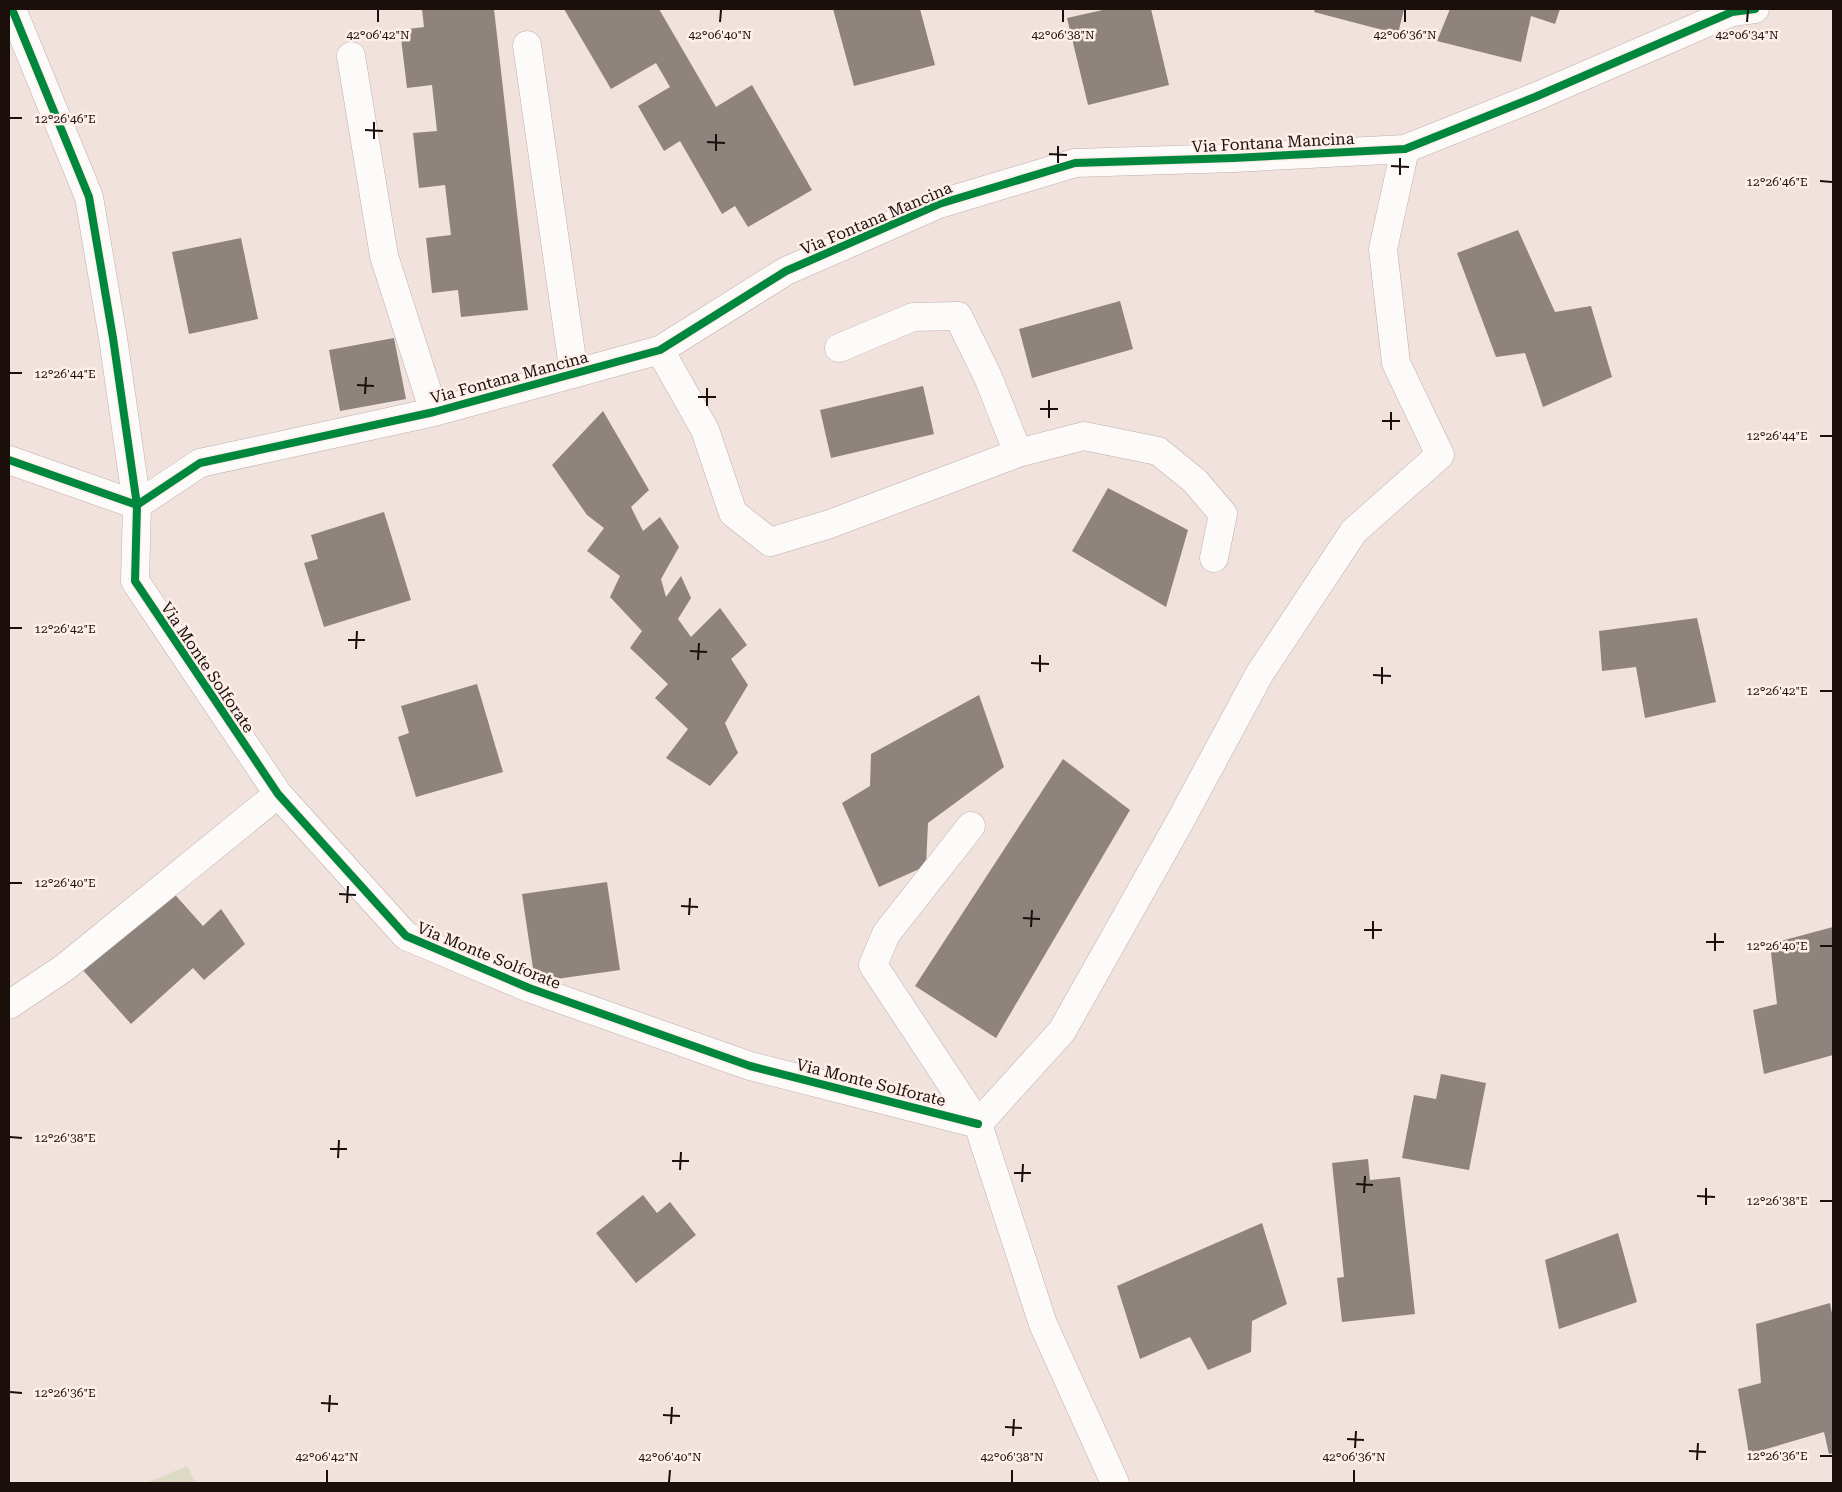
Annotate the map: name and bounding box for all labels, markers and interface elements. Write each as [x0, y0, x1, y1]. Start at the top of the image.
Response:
text: 42°06'42"N [346, 28, 410, 42]
text: 42°06'40"N [688, 28, 752, 42]
text: 42°06'38"N [1031, 28, 1095, 42]
text: 42°06'36"N [1373, 28, 1437, 42]
text: 42°06'34"N [1715, 28, 1779, 42]
text: 12°26'46"E [34, 112, 96, 126]
street label: Via Fontana Mancina [1191, 129, 1355, 156]
text: 12°26'46"E [1746, 175, 1808, 189]
street label: Via Fontana Mancina [798, 178, 955, 259]
street label: Via Fontana Mancina [428, 347, 591, 408]
text: 12°26'44"E [34, 367, 96, 381]
text: 12°26'44"E [1746, 429, 1808, 443]
street label: Via Monte Solforate [157, 598, 258, 736]
text: 12°26'42"E [34, 622, 96, 636]
text: 12°26'42"E [1746, 684, 1808, 698]
text: 12°26'40"E [34, 876, 96, 890]
street label: Via Monte Solforate [414, 918, 564, 993]
text: 12°26'40"E [1746, 939, 1808, 953]
street label: Via Monte Solforate [794, 1055, 948, 1110]
text: 12°26'38"E [34, 1131, 96, 1145]
text: 12°26'38"E [1746, 1194, 1808, 1208]
text: 12°26'36"E [34, 1386, 96, 1400]
text: 12°26'36"E [1746, 1449, 1808, 1463]
text: 42°06'42"N [295, 1450, 359, 1464]
text: 42°06'40"N [638, 1450, 702, 1464]
text: 42°06'38"N [980, 1450, 1044, 1464]
text: 42°06'36"N [1322, 1450, 1386, 1464]

